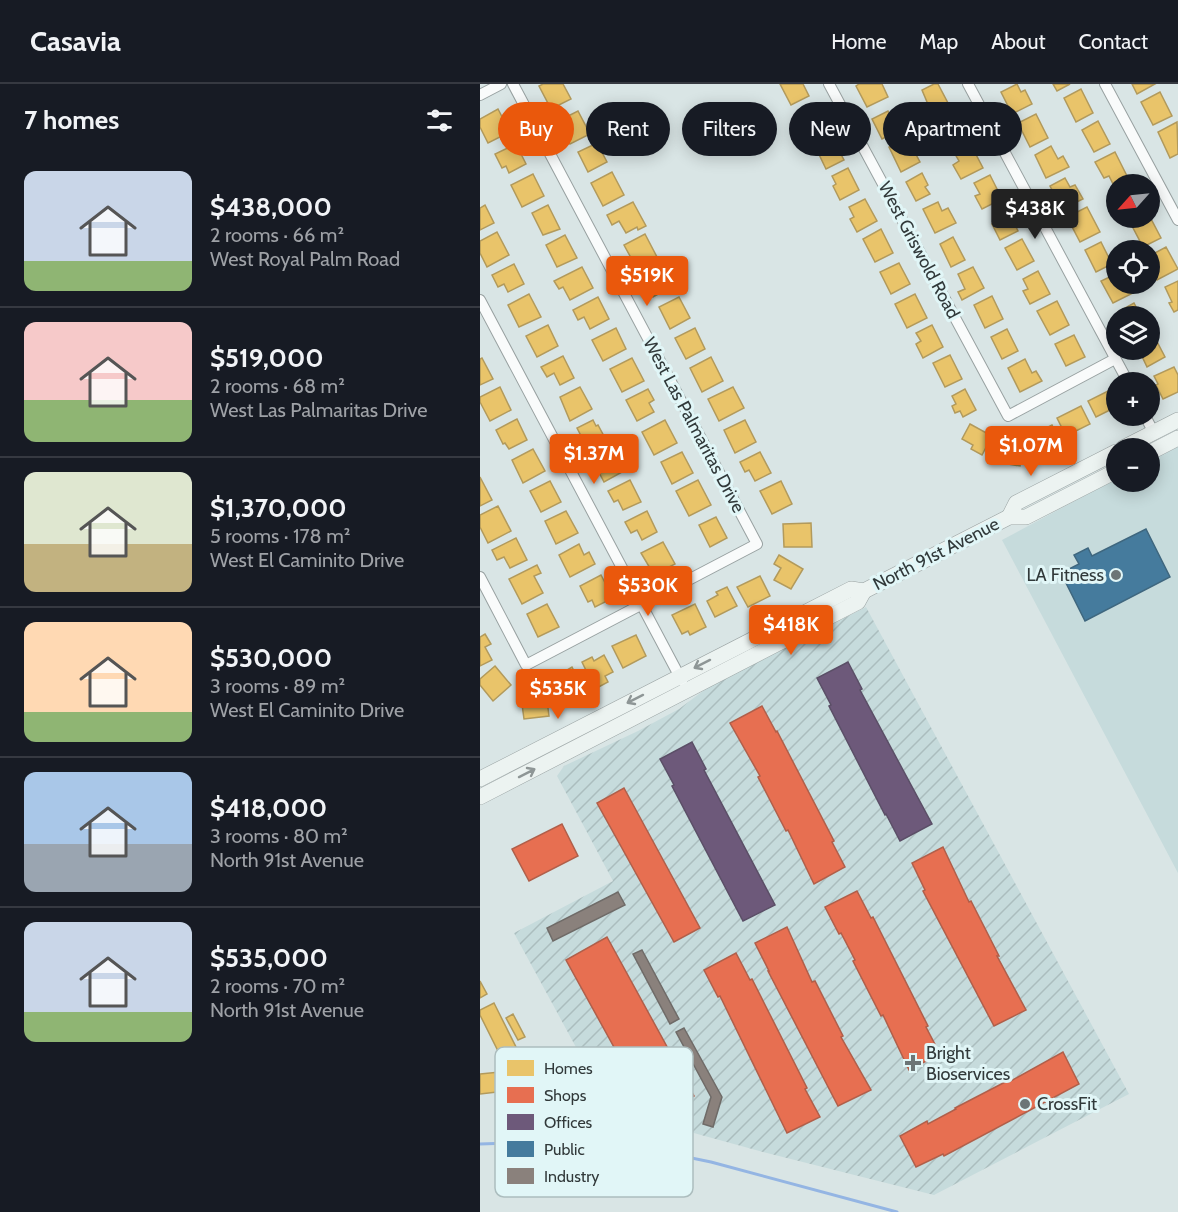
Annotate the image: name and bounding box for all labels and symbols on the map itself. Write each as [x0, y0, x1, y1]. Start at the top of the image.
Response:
north arrow [1106, 174, 1160, 228]
street label: West Griswold Road [874, 178, 964, 322]
pin: $438K [993, 189, 1077, 240]
pin: $519K [605, 256, 689, 307]
street label: West Las Palmaritas Drive [638, 333, 750, 517]
pin: $1.07M [982, 426, 1080, 477]
pin: $1.37M [545, 434, 643, 485]
street label: North 91st Avenue [869, 513, 1003, 595]
place label: LA Fitness [1026, 564, 1104, 586]
pin: $530K [606, 566, 690, 617]
marker: LA Fitness [1109, 568, 1123, 582]
pin: $418K [749, 605, 833, 656]
one-way arrow [693, 659, 711, 671]
pin: $535K [516, 669, 600, 720]
one-way arrow [627, 694, 645, 705]
one-way arrow [517, 767, 535, 778]
place label: Bright Bioservices [926, 1042, 1010, 1085]
legend [495, 1047, 693, 1197]
marker: Bright Bioservices [904, 1054, 922, 1072]
text: Homes [544, 1059, 593, 1078]
text: Shops [544, 1086, 587, 1105]
place label: CrossFit [1037, 1093, 1097, 1115]
marker: CrossFit [1018, 1097, 1032, 1111]
text: Offices [544, 1113, 593, 1132]
text: Public [544, 1140, 585, 1159]
text: Industry [544, 1167, 599, 1186]

